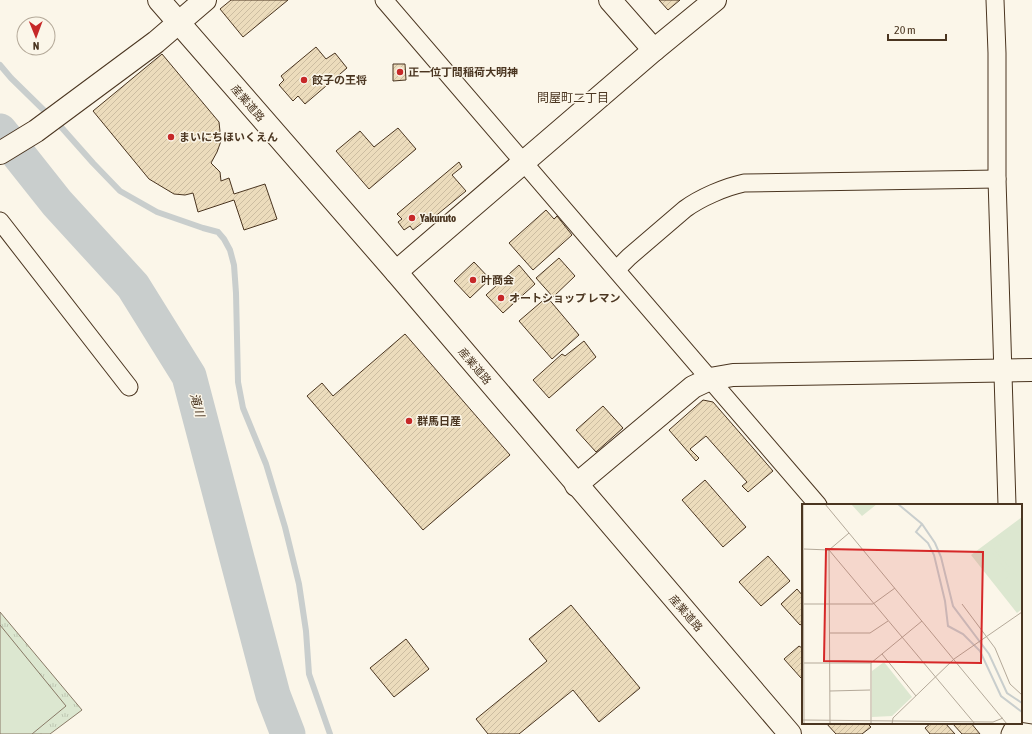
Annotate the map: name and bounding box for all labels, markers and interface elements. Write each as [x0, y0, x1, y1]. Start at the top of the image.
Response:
north arrow [16, 16, 56, 56]
scale bar [888, 16, 946, 42]
text: 20 m [894, 23, 916, 37]
text: N [33, 40, 40, 52]
place label: 正一位丁間稲荷大明神 [408, 66, 518, 78]
marker: 正一位丁間稲荷大明神 [395, 67, 405, 77]
place label: 餃子の王将 [312, 74, 367, 86]
marker: 餃子の王将 [299, 75, 309, 85]
street label: 産業道路 [229, 82, 267, 124]
district label: 問屋町二丁目 [537, 91, 609, 105]
place label: まいにちほいくえん [179, 131, 278, 143]
marker: まいにちほいくえん [166, 132, 176, 142]
place label: Yakuruto [419, 212, 456, 224]
marker: Yakuruto [407, 213, 417, 223]
place label: 叶商会 [481, 274, 514, 286]
marker: 叶商会 [468, 275, 478, 285]
place label: オートショップ レマン [509, 292, 621, 304]
marker: オートショップ レマン [496, 293, 506, 303]
street label: 産業道路 [456, 345, 494, 387]
water label: 滝川 [187, 392, 207, 420]
place label: 群馬日産 [417, 415, 461, 427]
marker: 群馬日産 [404, 416, 414, 426]
inset map [802, 504, 1022, 724]
street label: 産業道路 [667, 592, 705, 634]

